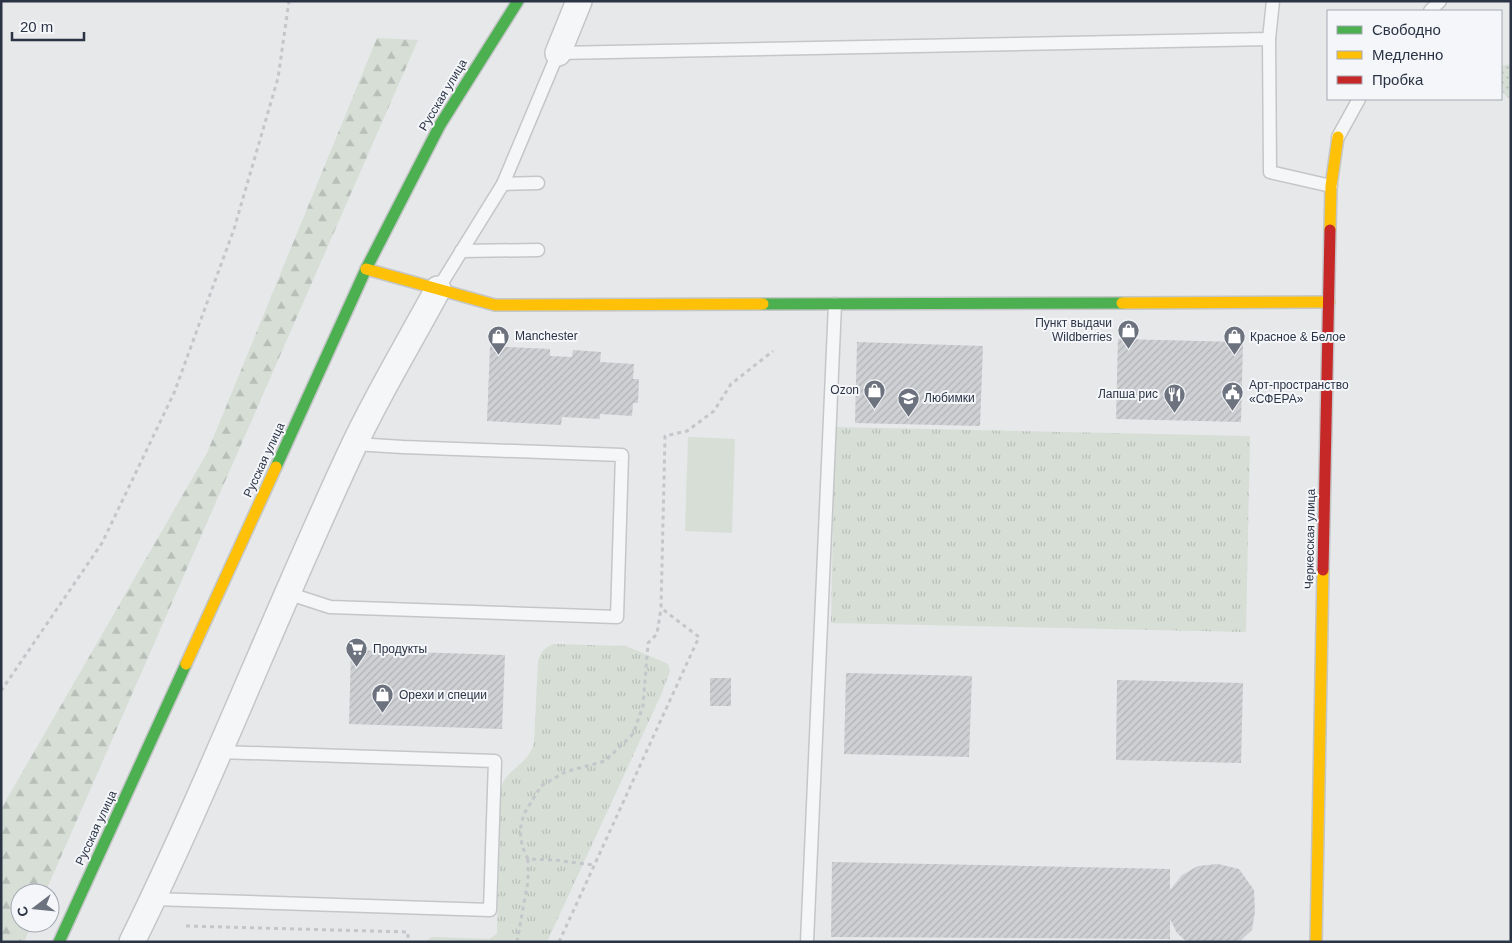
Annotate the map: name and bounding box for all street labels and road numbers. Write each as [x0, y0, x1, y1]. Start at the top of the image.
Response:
street label: Русская улица [416, 56, 470, 133]
street label: Русская улица [241, 420, 288, 500]
street label: Черкесская улица [1302, 488, 1318, 589]
street label: Русская улица [73, 788, 120, 868]

